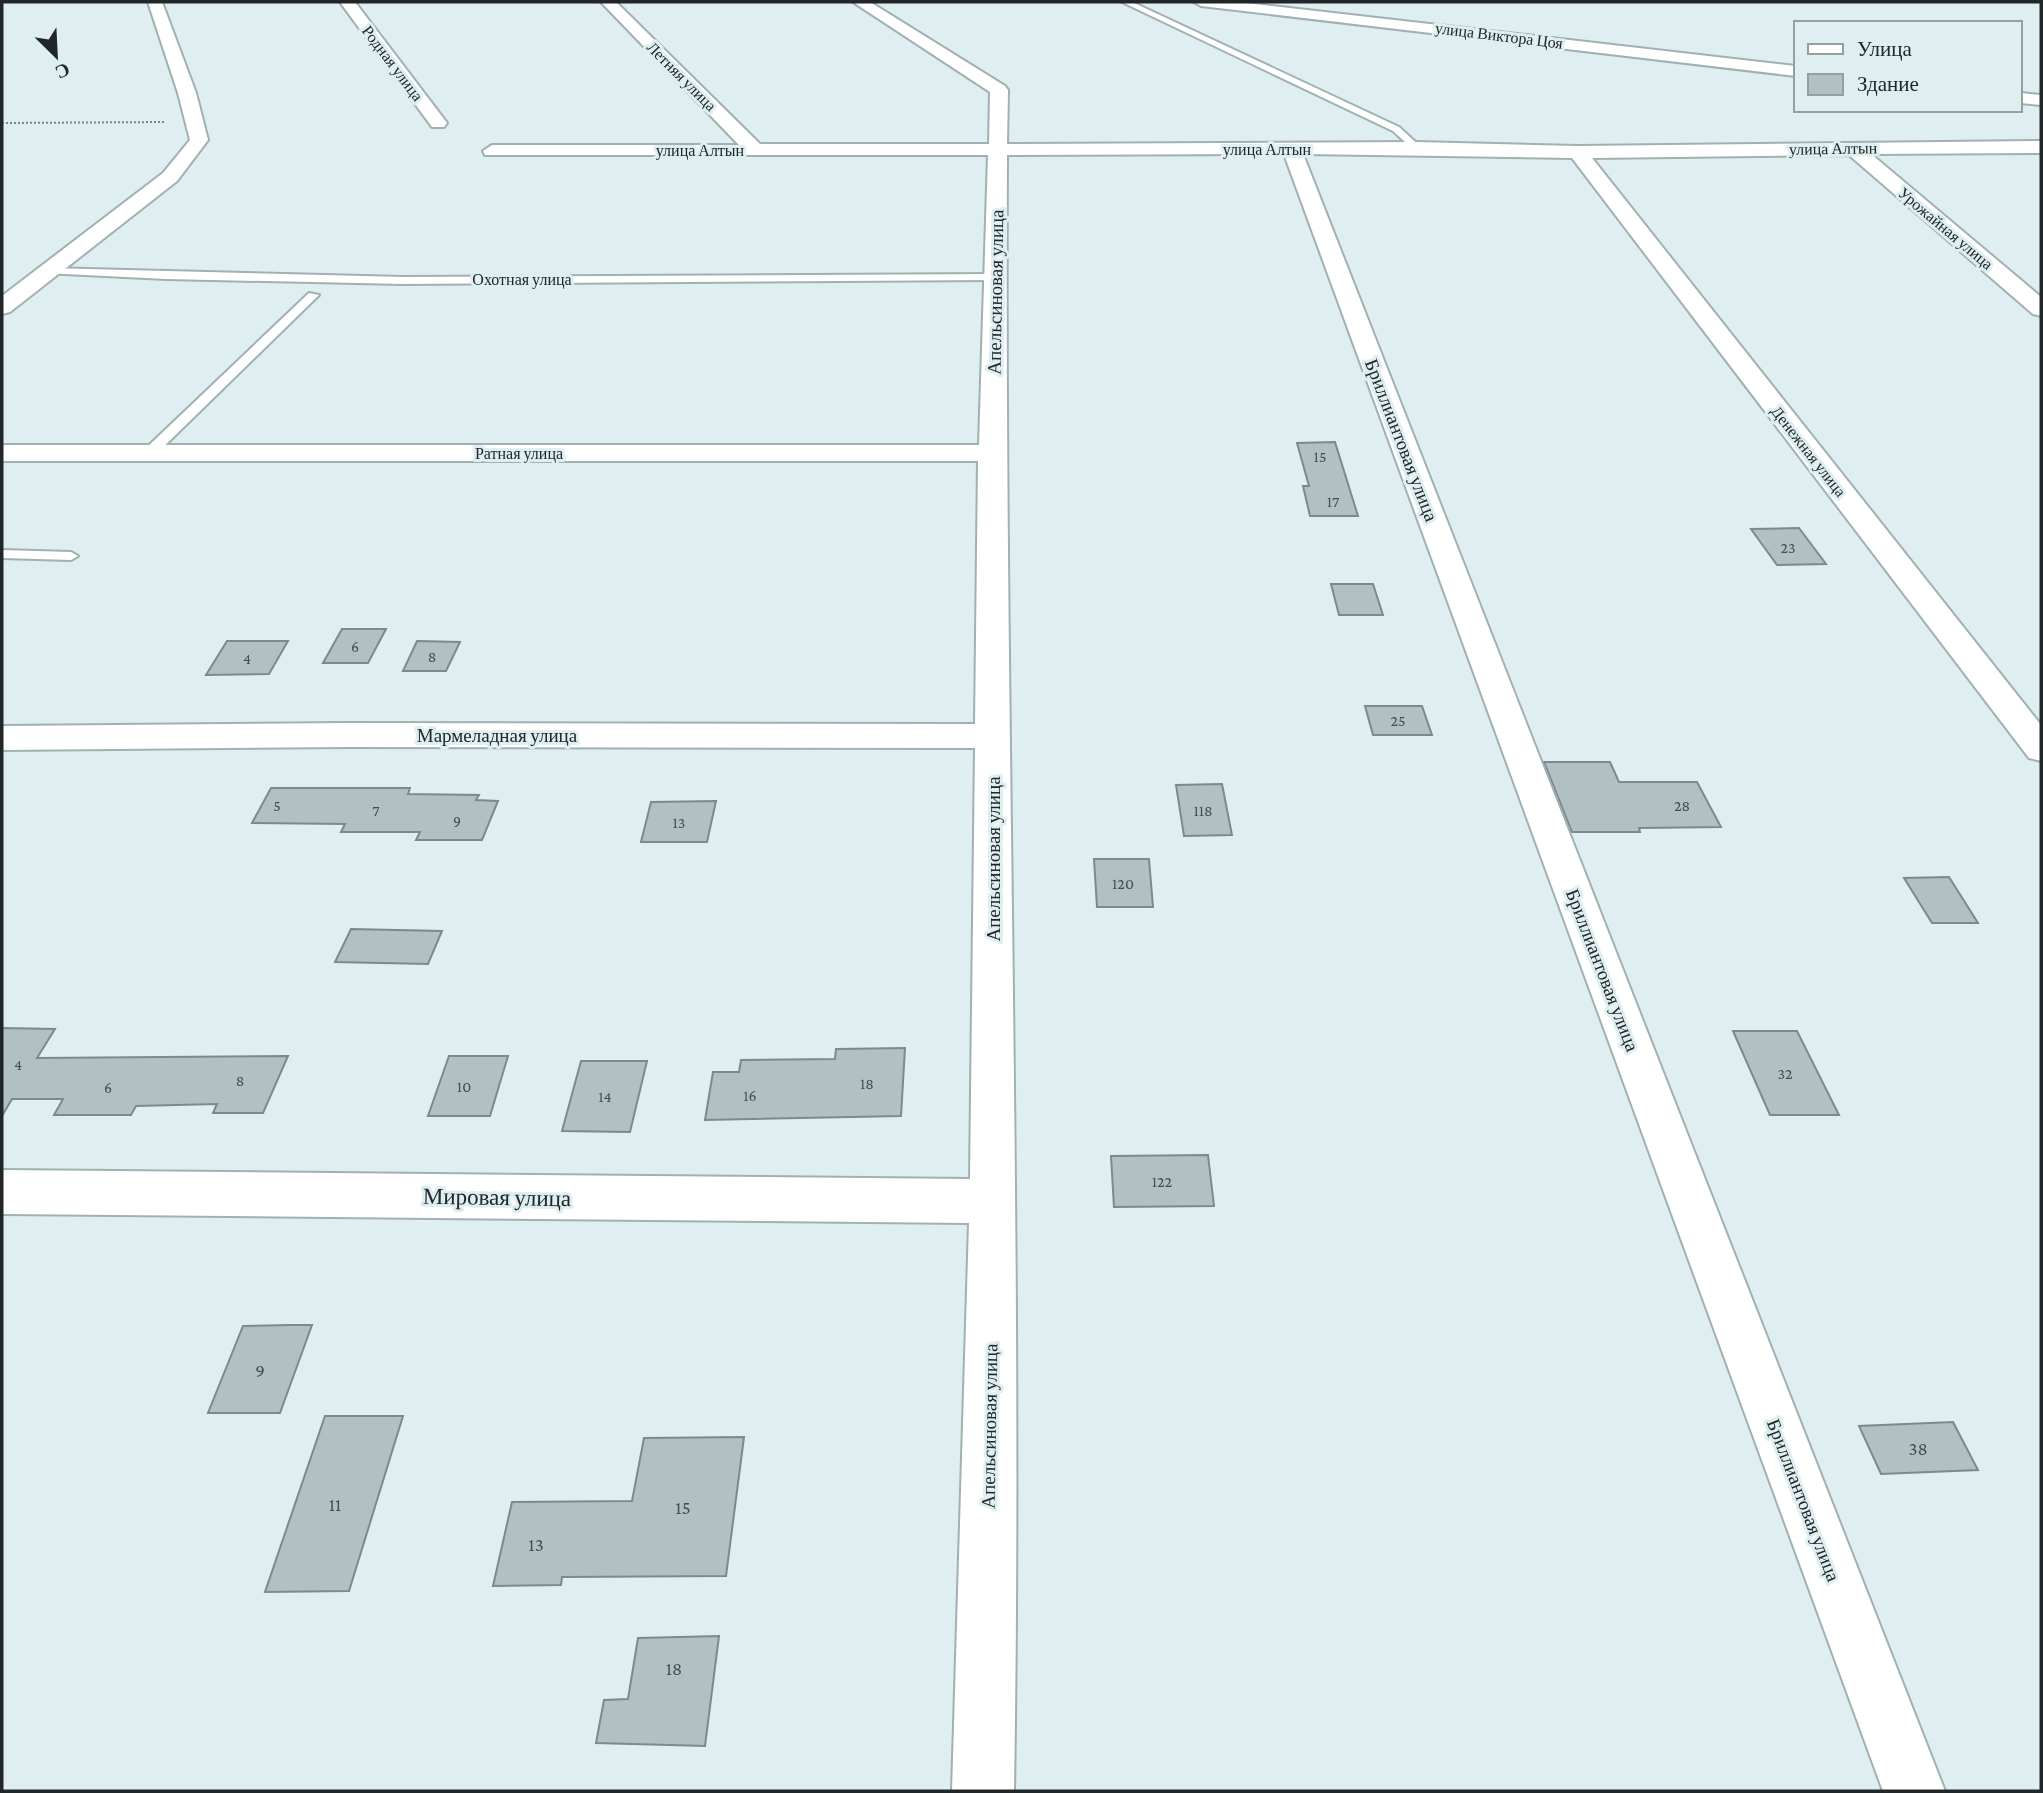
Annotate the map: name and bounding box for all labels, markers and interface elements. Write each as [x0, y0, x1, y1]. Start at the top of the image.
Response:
street label: улица Виктора Цоя [1434, 19, 1564, 53]
north arrow [21, 21, 91, 91]
legend [1794, 21, 2022, 112]
street label: Родная улица [358, 22, 426, 105]
text: Улица [1857, 37, 1912, 61]
street label: Летняя улица [643, 38, 720, 115]
text: С [52, 59, 73, 83]
text: Здание [1857, 72, 1919, 96]
street label: улица Алтын [1789, 139, 1878, 159]
street label: улица Алтын [1223, 141, 1312, 159]
street label: улица Алтын [656, 142, 745, 160]
street label: Урожайная улица [1894, 184, 1996, 274]
street label: Апельсиновая улица [984, 209, 1007, 375]
street label: Охотная улица [472, 271, 572, 289]
street label: Бриллиантовая улица [1361, 356, 1442, 525]
street label: Денежная улица [1767, 403, 1849, 501]
street label: Ратная улица [475, 445, 563, 463]
house number: 15 [1314, 448, 1326, 465]
house number: 17 [1327, 493, 1340, 510]
house number: 23 [1780, 539, 1796, 556]
house number: 6 [351, 638, 359, 655]
house number: 8 [428, 648, 436, 665]
house number: 4 [243, 650, 251, 667]
house number: 25 [1390, 712, 1406, 729]
street label: Мармеладная улица [417, 725, 578, 746]
street label: Апельсиновая улица [983, 776, 1004, 942]
house number: 5 [273, 797, 281, 814]
house number: 28 [1674, 797, 1690, 814]
house number: 7 [372, 802, 380, 819]
house number: 118 [1193, 802, 1213, 819]
house number: 9 [453, 812, 461, 829]
house number: 13 [673, 814, 685, 831]
house number: 120 [1112, 875, 1134, 892]
street label: Бриллиантовая улица [1562, 886, 1643, 1055]
house number: 4 [14, 1056, 22, 1073]
house number: 32 [1777, 1065, 1793, 1082]
house number: 8 [236, 1072, 244, 1089]
house number: 18 [860, 1075, 874, 1092]
house number: 10 [457, 1078, 471, 1095]
house number: 6 [104, 1079, 112, 1096]
house number: 16 [743, 1087, 757, 1104]
house number: 14 [598, 1088, 612, 1105]
house number: 122 [1152, 1173, 1173, 1190]
street label: Мировая улица [423, 1183, 571, 1211]
street label: Апельсиновая улица [978, 1343, 1001, 1509]
house number: 9 [255, 1360, 265, 1381]
street label: Бриллиантовая улица [1763, 1416, 1844, 1585]
house number: 38 [1908, 1438, 1928, 1459]
house number: 11 [329, 1494, 341, 1515]
house number: 15 [675, 1497, 691, 1518]
house number: 13 [528, 1534, 544, 1555]
house number: 18 [666, 1658, 682, 1679]

